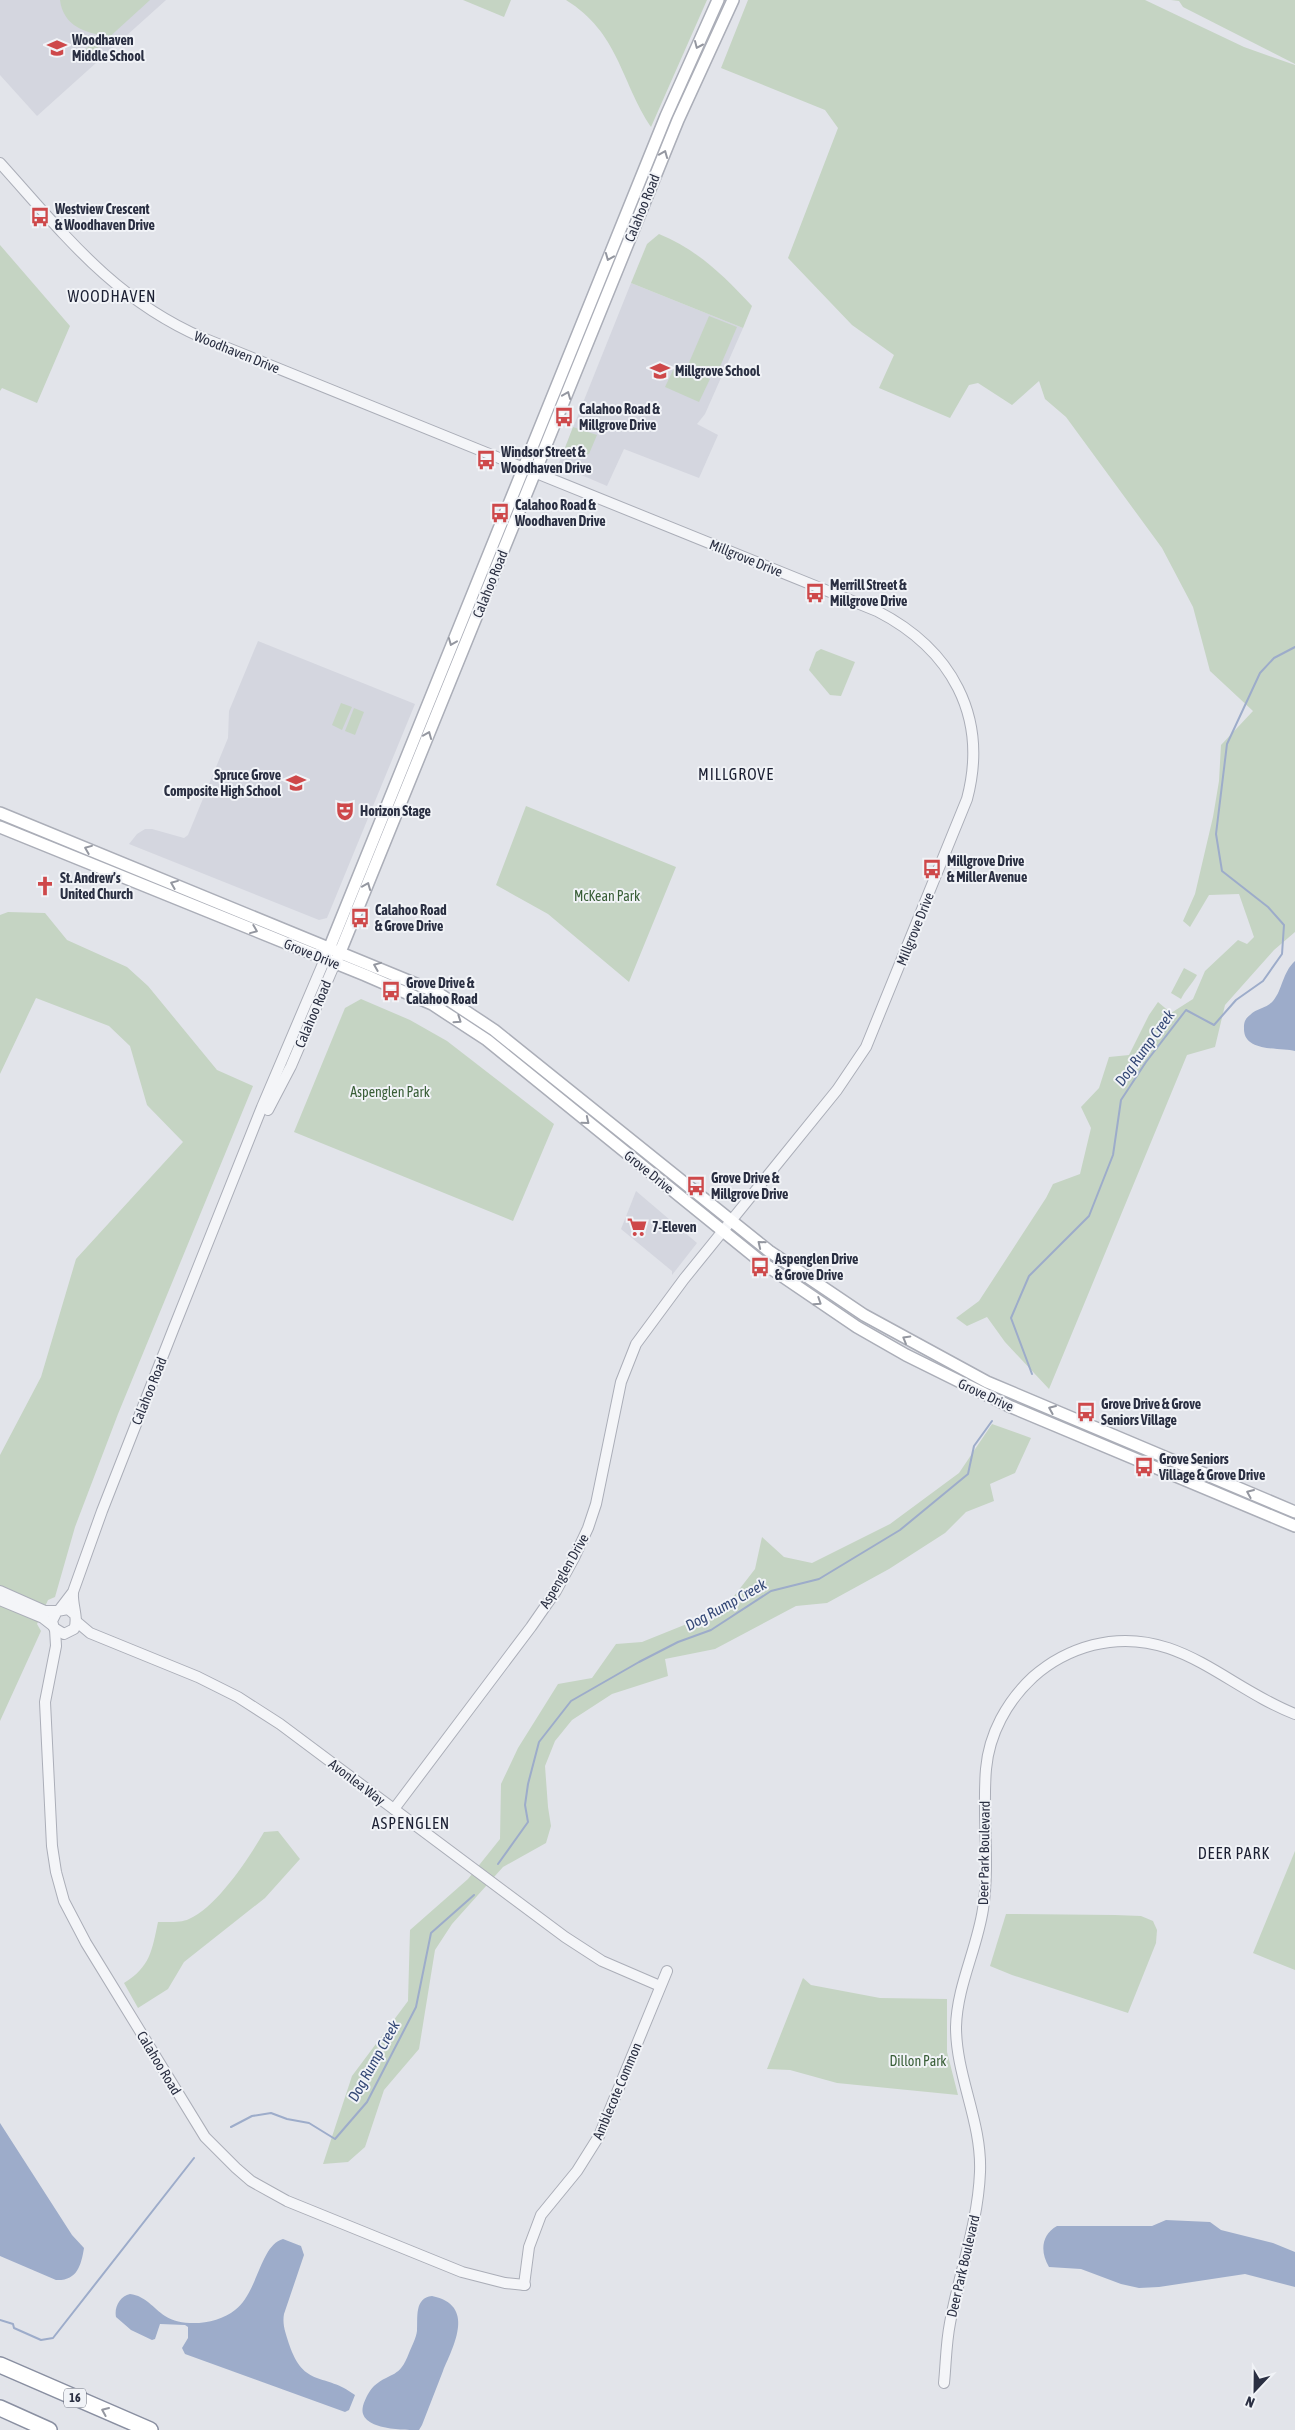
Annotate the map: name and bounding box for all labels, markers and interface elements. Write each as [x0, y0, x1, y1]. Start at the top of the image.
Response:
place label: Woodhaven Middle School [71, 32, 145, 64]
school or university icon: Woodhaven Middle School [46, 37, 68, 59]
one-way arrow [694, 39, 704, 48]
one-way arrow [658, 150, 669, 159]
street label: Calahoo Road [621, 172, 663, 244]
place label: Westview Crescent & Woodhaven Drive [54, 201, 155, 233]
bus stop icon: Westview Crescent & Woodhaven Drive [29, 206, 51, 228]
one-way arrow [604, 252, 615, 261]
district label: WOODHAVEN [67, 287, 157, 305]
street label: Woodhaven Drive [192, 328, 282, 376]
school or university icon: Millgrove School [649, 360, 671, 382]
place label: Millgrove School [675, 363, 760, 379]
one-way arrow [561, 391, 571, 399]
place label: Calahoo Road & Millgrove Drive [579, 401, 661, 433]
bus stop icon: Calahoo Road & Millgrove Drive [553, 406, 575, 428]
place label: Windsor Street & Woodhaven Drive [500, 444, 592, 476]
bus stop icon: Windsor Street & Woodhaven Drive [475, 449, 497, 471]
place label: Calahoo Road & Woodhaven Drive [514, 497, 606, 529]
bus stop icon: Calahoo Road & Woodhaven Drive [489, 502, 511, 524]
street label: Millgrove Drive [707, 536, 785, 580]
street label: Calahoo Road [469, 548, 511, 620]
place label: Merrill Street & Millgrove Drive [830, 577, 907, 609]
bus stop icon: Merrill Street & Millgrove Drive [804, 582, 826, 604]
one-way arrow [448, 637, 458, 646]
one-way arrow [422, 731, 433, 740]
district label: MILLGROVE [698, 765, 774, 783]
place label: Spruce Grove Composite High School [164, 767, 281, 799]
school or university icon: Spruce Grove Composite High School [285, 772, 307, 794]
theatre icon: Horizon Stage [334, 800, 356, 822]
place label: Horizon Stage [360, 803, 431, 819]
one-way arrow [84, 844, 93, 855]
place label: Millgrove Drive & Miller Avenue [947, 853, 1027, 885]
bus stop icon: Millgrove Drive & Miller Avenue [921, 858, 943, 880]
place label: St. Andrew’s United Church [60, 870, 133, 902]
church icon: St. Andrew’s United Church [34, 875, 56, 897]
one-way arrow [170, 879, 179, 890]
one-way arrow [361, 882, 372, 891]
park label: McKean Park [574, 888, 640, 904]
street label: Millgrove Drive [893, 890, 937, 968]
place label: Calahoo Road & Grove Drive [375, 902, 447, 934]
bus stop icon: Calahoo Road & Grove Drive [349, 907, 371, 929]
one-way arrow [250, 925, 258, 935]
street label: Grove Drive [282, 936, 342, 972]
one-way arrow [373, 962, 382, 972]
place label: Grove Drive & Calahoo Road [406, 975, 478, 1007]
street label: Calahoo Road [292, 978, 334, 1050]
bus stop icon: Grove Drive & Calahoo Road [380, 980, 402, 1002]
water label: Dog Rump Creek [1111, 1006, 1178, 1089]
one-way arrow [453, 1014, 462, 1023]
park label: Aspenglen Park [350, 1084, 430, 1100]
one-way arrow [580, 1115, 589, 1123]
street label: Grove Drive [621, 1147, 677, 1197]
place label: Grove Drive & Millgrove Drive [711, 1170, 788, 1202]
bus stop icon: Grove Drive & Millgrove Drive [685, 1175, 707, 1197]
supermarket icon: 7-Eleven [626, 1216, 648, 1238]
place label: 7-Eleven [652, 1219, 697, 1235]
one-way arrow [758, 1242, 767, 1250]
place label: Aspenglen Drive & Grove Drive [774, 1251, 858, 1283]
bus stop icon: Aspenglen Drive & Grove Drive [749, 1256, 771, 1278]
one-way arrow [812, 1296, 822, 1305]
one-way arrow [902, 1336, 911, 1346]
street label: Calahoo Road [128, 1355, 170, 1427]
street label: Grove Drive [956, 1375, 1016, 1415]
place label: Grove Drive & Grove Seniors Village [1101, 1396, 1201, 1428]
bus stop icon: Grove Drive & Grove Seniors Village [1075, 1401, 1097, 1423]
one-way arrow [1048, 1405, 1057, 1416]
place label: Grove Seniors Village & Grove Drive [1158, 1451, 1265, 1483]
bus stop icon: Grove Seniors Village & Grove Drive [1133, 1456, 1155, 1478]
one-way arrow [1246, 1488, 1255, 1499]
street label: Aspenglen Drive [536, 1531, 592, 1611]
water label: Dog Rump Creek [682, 1575, 770, 1634]
street label: Avonlea Way [326, 1756, 388, 1808]
street label: Deer Park Boulevard [975, 1801, 993, 1905]
district label: ASPENGLEN [372, 1814, 450, 1832]
district label: DEER PARK [1198, 1844, 1270, 1862]
water label: Dog Rump Creek [344, 2017, 403, 2104]
street label: Calahoo Road [134, 2028, 184, 2098]
street label: Amblecote Common [589, 2040, 645, 2142]
park label: Dillon Park [889, 2053, 947, 2069]
street label: Deer Park Boulevard [943, 2213, 983, 2319]
north arrow [1230, 2365, 1280, 2415]
road number: 16 [64, 2388, 86, 2408]
text: N [1243, 2393, 1257, 2411]
one-way arrow [101, 2407, 110, 2418]

